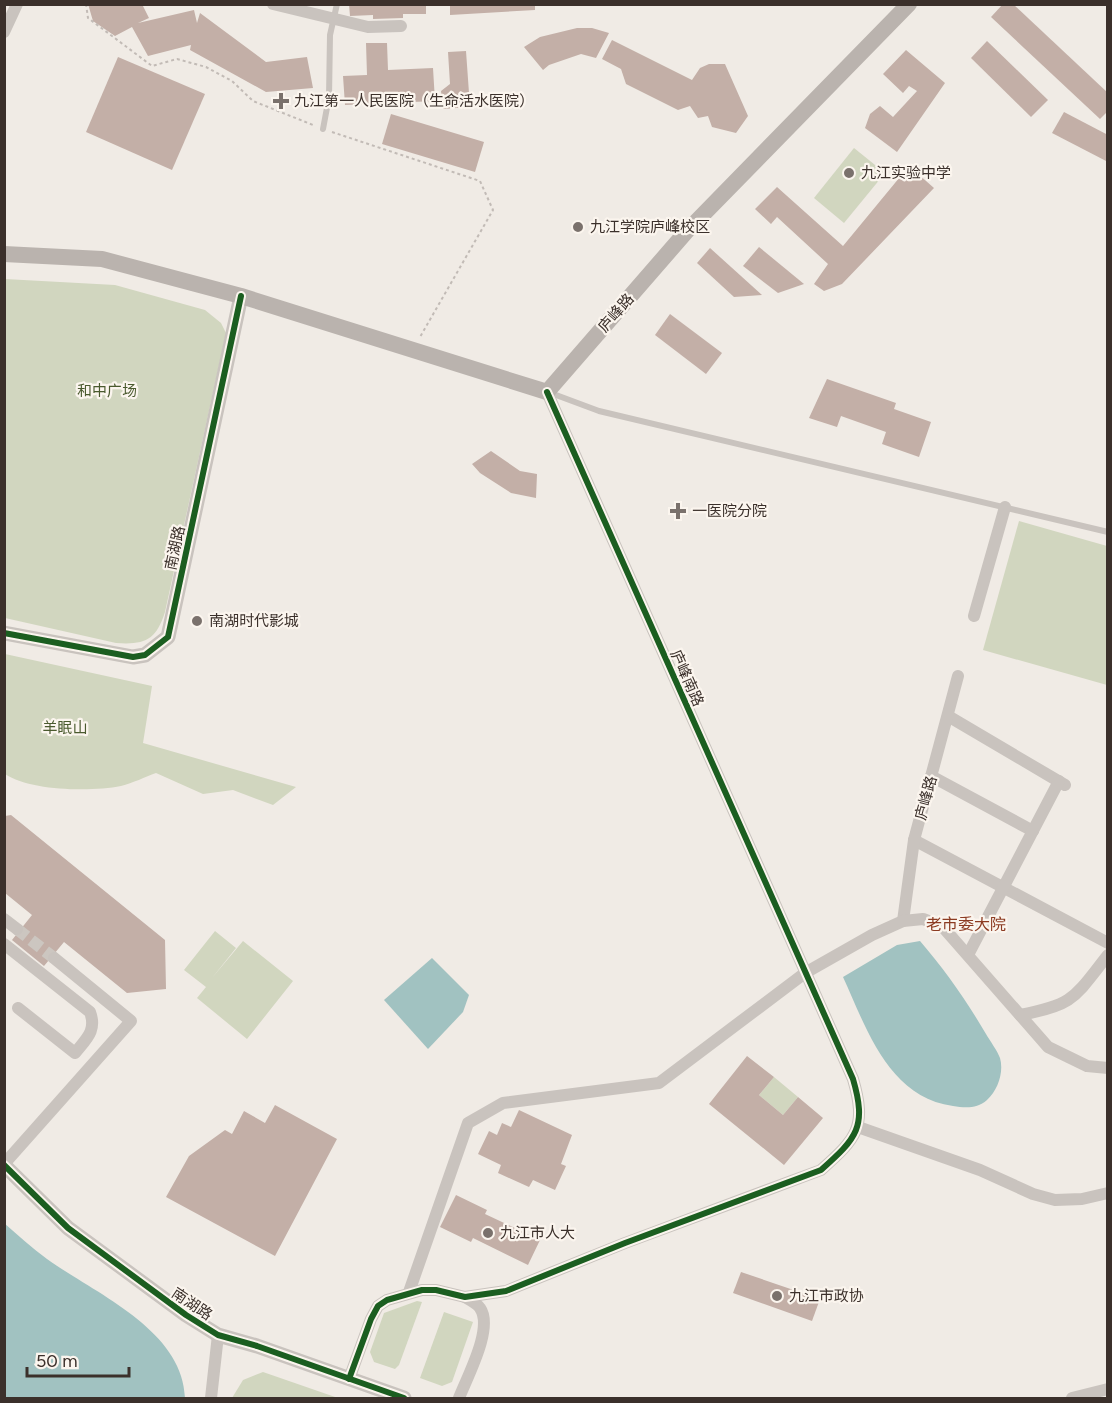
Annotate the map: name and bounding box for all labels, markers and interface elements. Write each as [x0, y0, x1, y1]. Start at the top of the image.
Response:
marker: 九江第一人民医院（生命活水医院） [272, 92, 290, 110]
place label: 九江第一人民医院（生命活水医院） [294, 92, 534, 110]
place label: 九江实验中学 [861, 164, 951, 182]
marker: 九江实验中学 [842, 166, 856, 180]
place label: 九江学院庐峰校区 [590, 218, 710, 236]
marker: 九江学院庐峰校区 [571, 220, 585, 234]
street label: 庐峰路 [594, 290, 638, 336]
park label: 和中广场 [77, 382, 137, 400]
marker: 一医院分院 [669, 502, 687, 520]
place label: 一医院分院 [692, 502, 767, 520]
street label: 南湖路 [162, 524, 188, 572]
place label: 南湖时代影城 [209, 612, 299, 630]
marker: 南湖时代影城 [190, 614, 204, 628]
street label: 庐峰南路 [667, 647, 707, 709]
park label: 羊眠山 [42, 719, 88, 737]
street label: 庐峰路 [911, 774, 941, 822]
district label: 老市委大院 [926, 915, 1006, 934]
place label: 九江市人大 [500, 1224, 575, 1242]
marker: 九江市人大 [481, 1226, 495, 1240]
street label: 南湖路 [168, 1284, 216, 1324]
place label: 九江市政协 [789, 1287, 864, 1305]
marker: 九江市政协 [770, 1289, 784, 1303]
scale bar [27, 1340, 129, 1378]
text: 50 m [36, 1350, 78, 1372]

